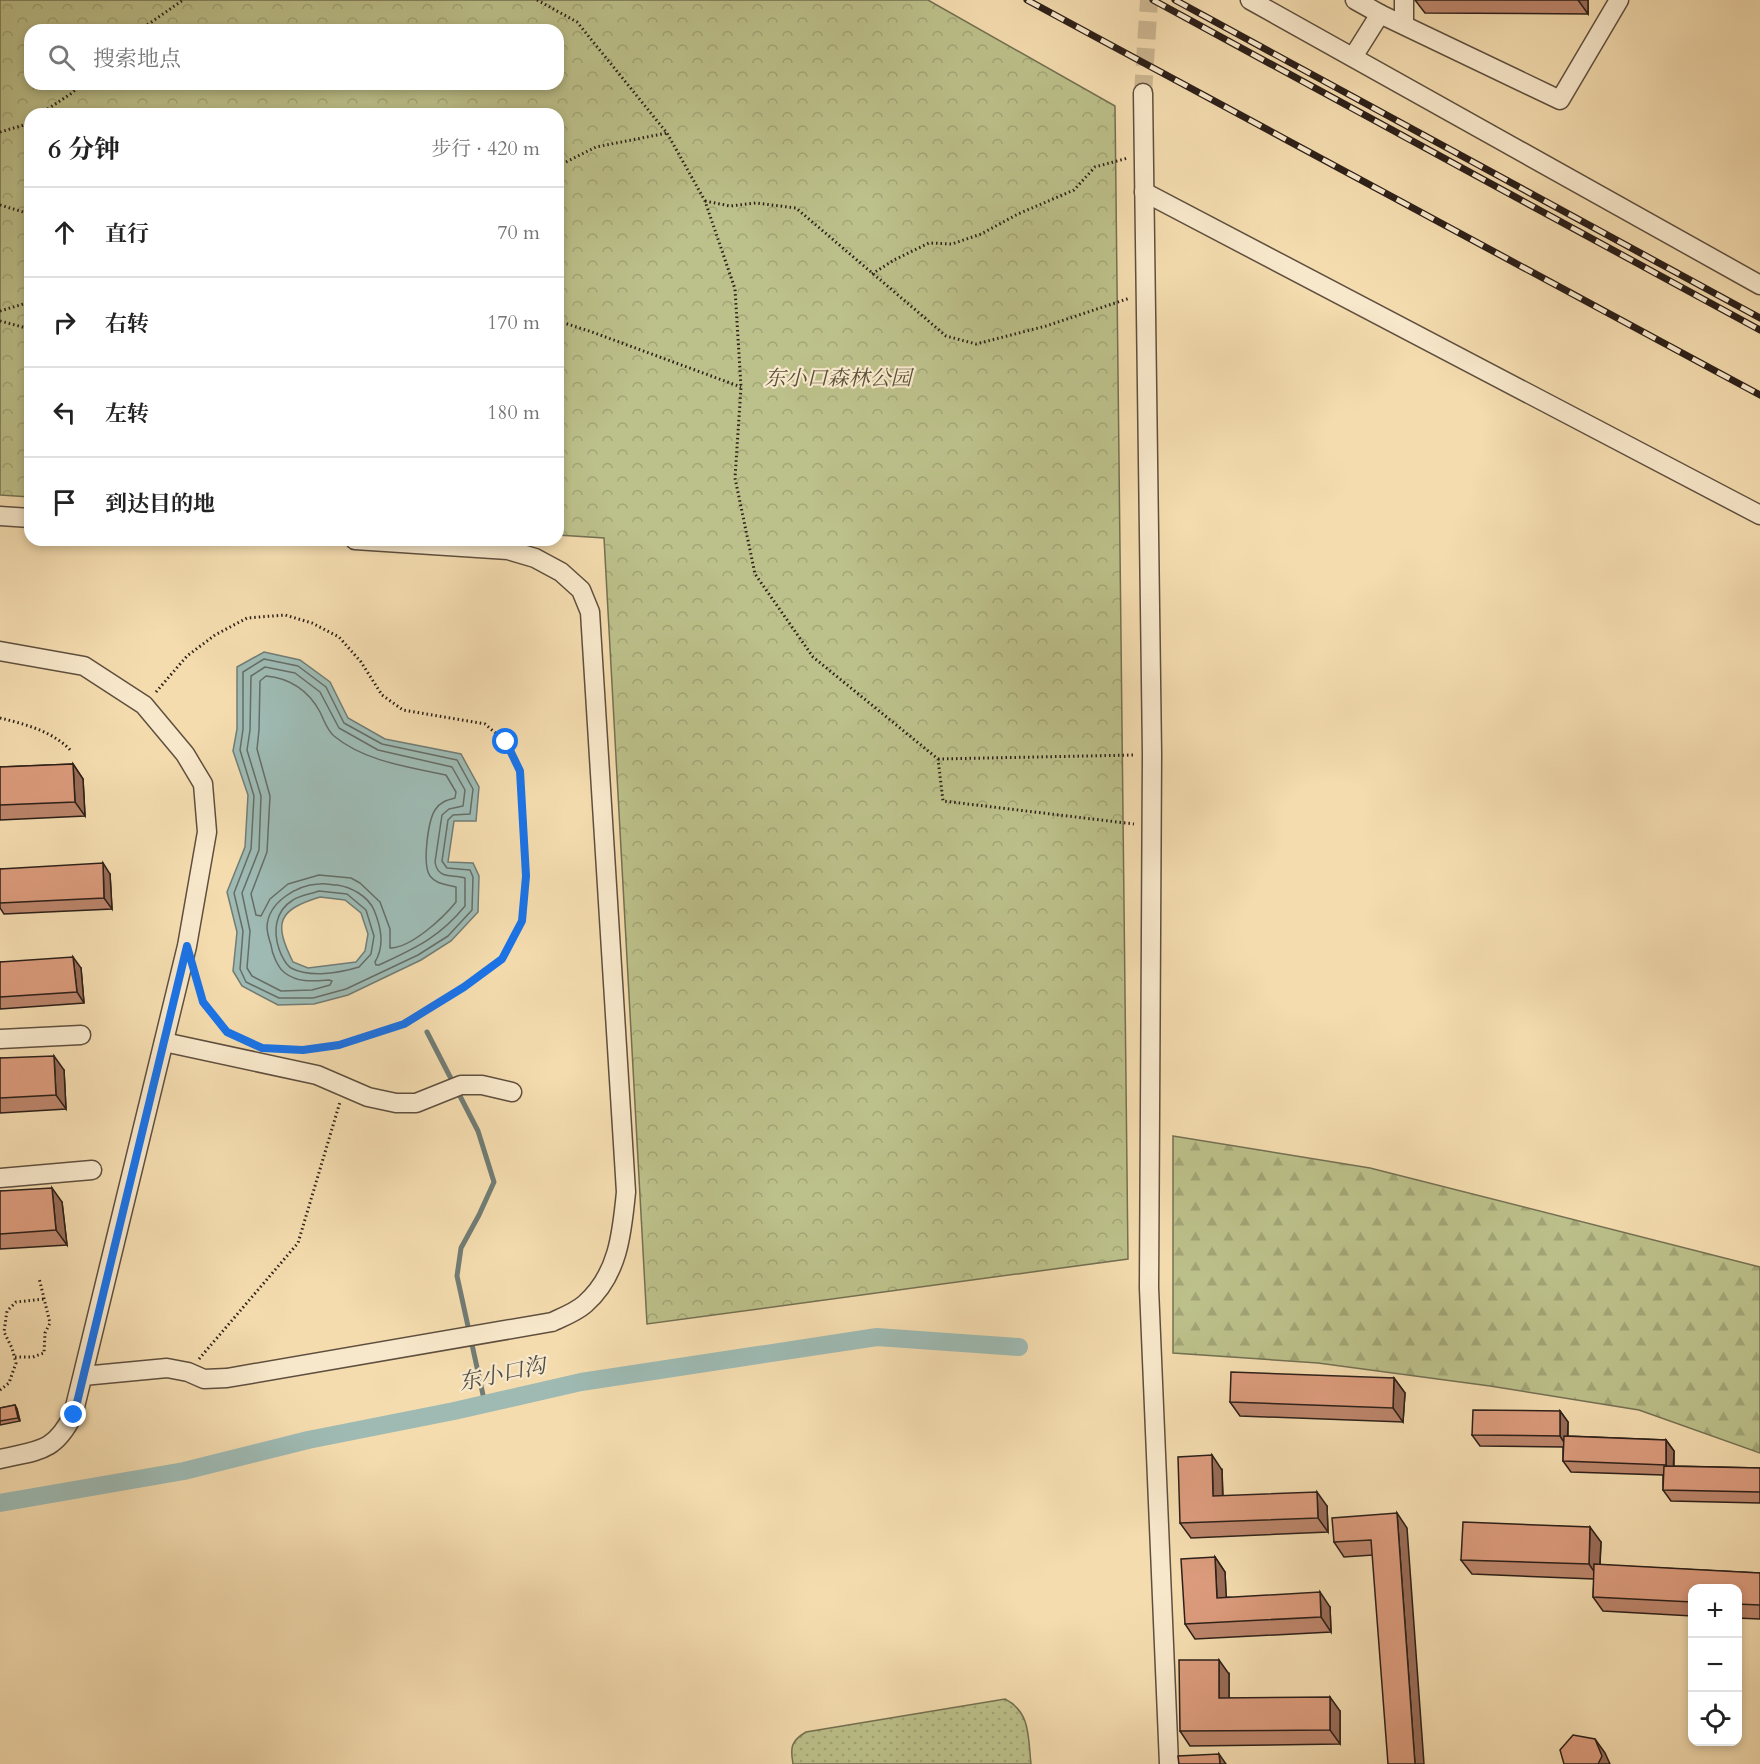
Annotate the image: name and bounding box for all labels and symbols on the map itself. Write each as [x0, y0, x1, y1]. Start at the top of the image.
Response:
park label: 东小口森林公园 [765, 364, 914, 393]
route start [492, 728, 518, 754]
water label: 东小口沟 [456, 1350, 551, 1398]
route end [60, 1401, 86, 1427]

